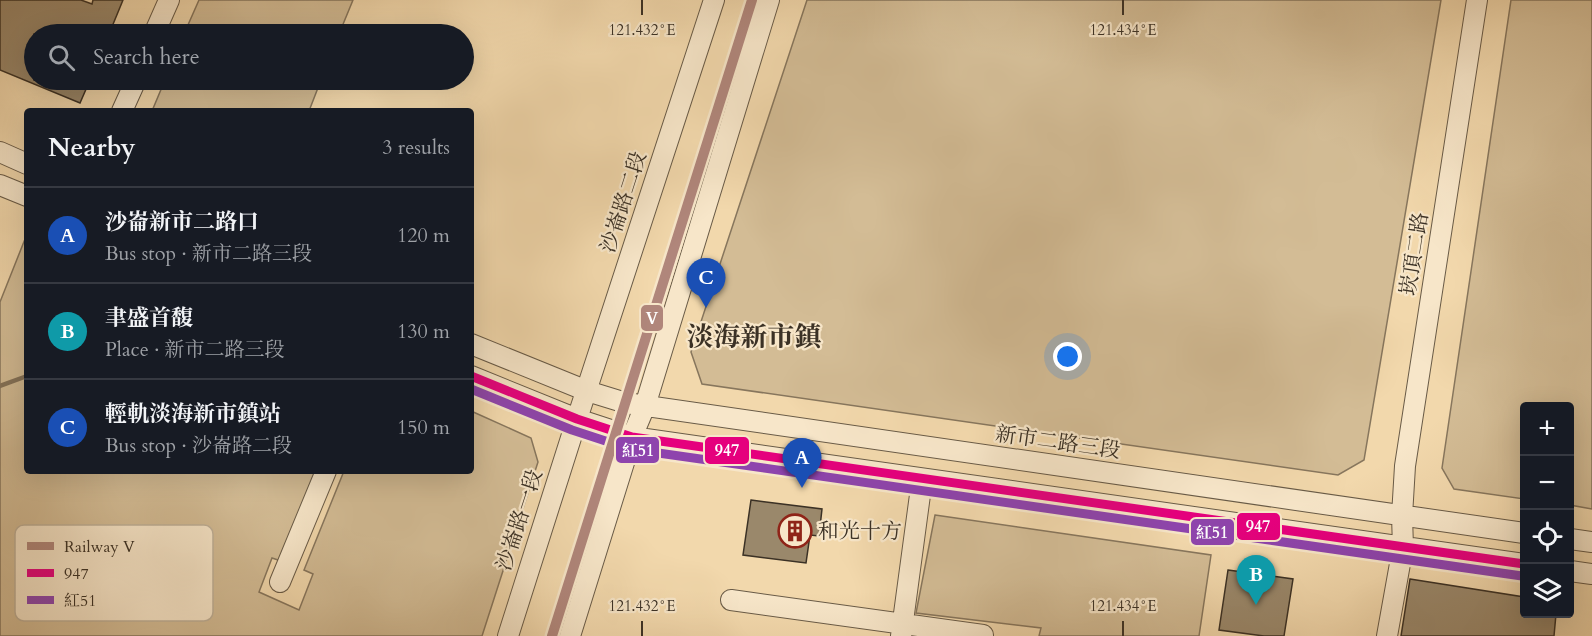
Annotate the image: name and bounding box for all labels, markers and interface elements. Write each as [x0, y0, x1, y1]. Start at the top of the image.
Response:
text: 121.432°E [609, 20, 675, 40]
text: 121.434°E [1090, 20, 1156, 40]
search box [24, 24, 474, 90]
icon: search [45, 41, 78, 74]
text: Search here [93, 42, 200, 72]
text: Nearby [48, 130, 136, 165]
text: 3 results [382, 134, 450, 161]
street label: 沙崙路二段 [593, 148, 653, 257]
text: 沙崙新市二路口 [105, 207, 259, 237]
street label: 崁頂二路 [1394, 210, 1435, 298]
text: A [60, 222, 75, 249]
text: 120 m [397, 222, 450, 249]
text: Bus stop · 新市二路三段 [105, 240, 312, 267]
pin: C [686, 258, 726, 308]
text: 聿盛首馥 [105, 303, 193, 333]
line badge: V [640, 304, 664, 332]
text: V [646, 308, 659, 330]
text: B [60, 318, 75, 345]
text: 130 m [397, 318, 450, 345]
district label: 淡海新市鎮 [687, 319, 822, 356]
text: Place · 新市二路三段 [105, 336, 285, 363]
your location [1053, 342, 1082, 371]
text: 輕軌淡海新市鎮站 [105, 399, 281, 429]
map controls [1520, 402, 1574, 618]
button: + [1520, 402, 1574, 456]
text: C [60, 414, 75, 441]
text: 150 m [397, 414, 450, 441]
street label: 新市二路三段 [994, 419, 1122, 466]
text: Bus stop · 沙崙路二段 [105, 432, 292, 459]
line badge: 紅51 [615, 436, 660, 464]
line badge: 947 [704, 436, 750, 465]
pin: A [782, 438, 822, 488]
text: 紅51 [622, 440, 654, 462]
text: 947 [715, 440, 739, 462]
button: − [1520, 456, 1574, 510]
street label: 沙崙路一段 [489, 466, 549, 575]
button: locate [1520, 510, 1574, 564]
line badge: 947 [1236, 512, 1281, 541]
building icon: 和光十方 [777, 513, 813, 549]
text: 947 [1246, 516, 1270, 538]
place label: 和光十方 [818, 517, 902, 546]
line badge: 紅51 [1190, 518, 1235, 546]
text: 紅51 [1196, 522, 1228, 544]
legend [15, 525, 213, 621]
text: Railway V [64, 536, 135, 558]
pin: B [1236, 556, 1276, 605]
text: 947 [64, 563, 89, 585]
button: layers [1520, 564, 1574, 618]
text: 紅51 [64, 590, 96, 612]
text: 121.432°E [609, 596, 675, 616]
text: 121.434°E [1090, 596, 1156, 616]

